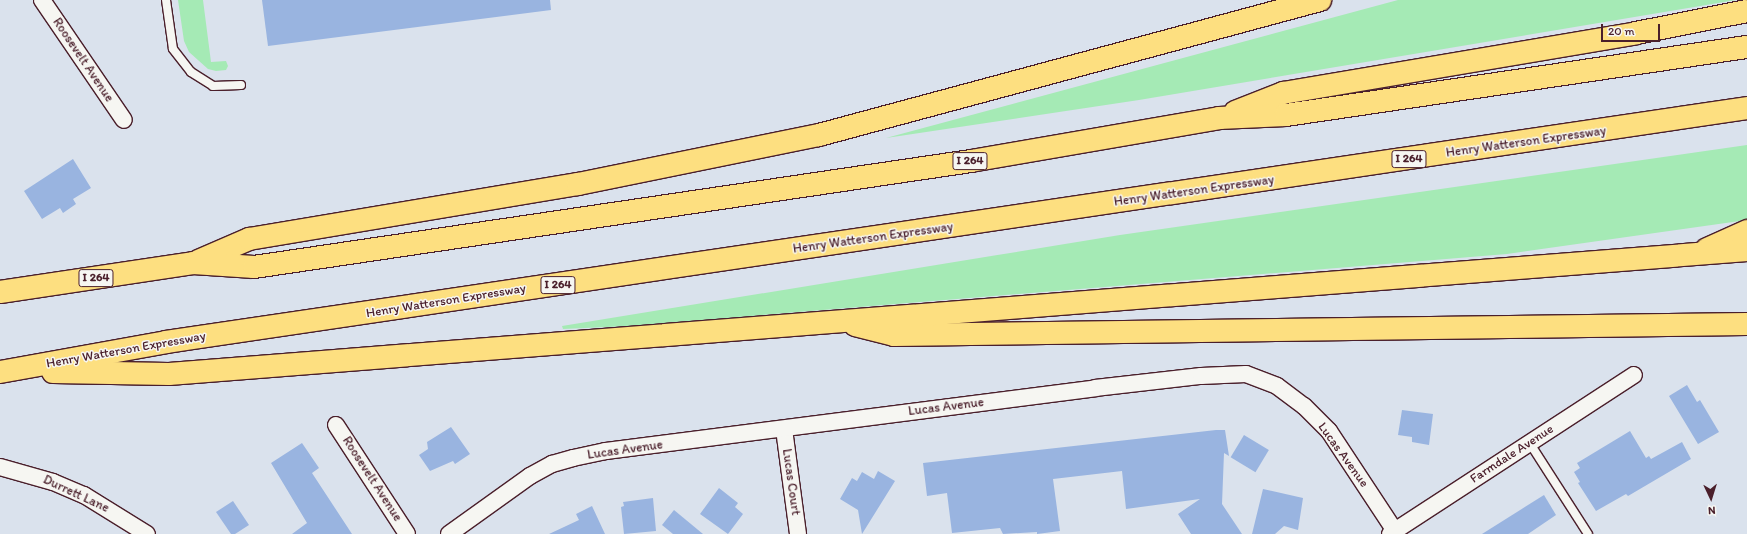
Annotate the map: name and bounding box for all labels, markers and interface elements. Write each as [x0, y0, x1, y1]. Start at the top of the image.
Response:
street label: Roosevelt Avenue [49, 15, 117, 105]
scale bar [1603, 16, 1662, 42]
text: 20 m [1608, 24, 1635, 38]
street label: Henry Watterson Expressway [1445, 123, 1607, 161]
road number: I 264 [1391, 149, 1427, 169]
road number: I 264 [952, 151, 988, 171]
street label: Henry Watterson Expressway [1113, 172, 1275, 210]
street label: Henry Watterson Expressway [792, 219, 954, 257]
road number: I 264 [78, 268, 114, 288]
road number: I 264 [540, 275, 576, 295]
street label: Henry Watterson Expressway [365, 281, 527, 321]
street label: Henry Watterson Expressway [45, 328, 207, 372]
street label: Lucas Avenue [908, 395, 984, 419]
street label: Lucas Avenue [1315, 420, 1371, 490]
street label: Farmdale Avenue [1468, 421, 1556, 487]
street label: Roosevelt Avenue [339, 434, 405, 524]
street label: Lucas Avenue [587, 437, 663, 463]
street label: Lucas Court [779, 448, 803, 516]
street label: Durrett Lane [40, 472, 112, 516]
north arrow [1691, 478, 1731, 518]
text: N [1708, 504, 1716, 517]

